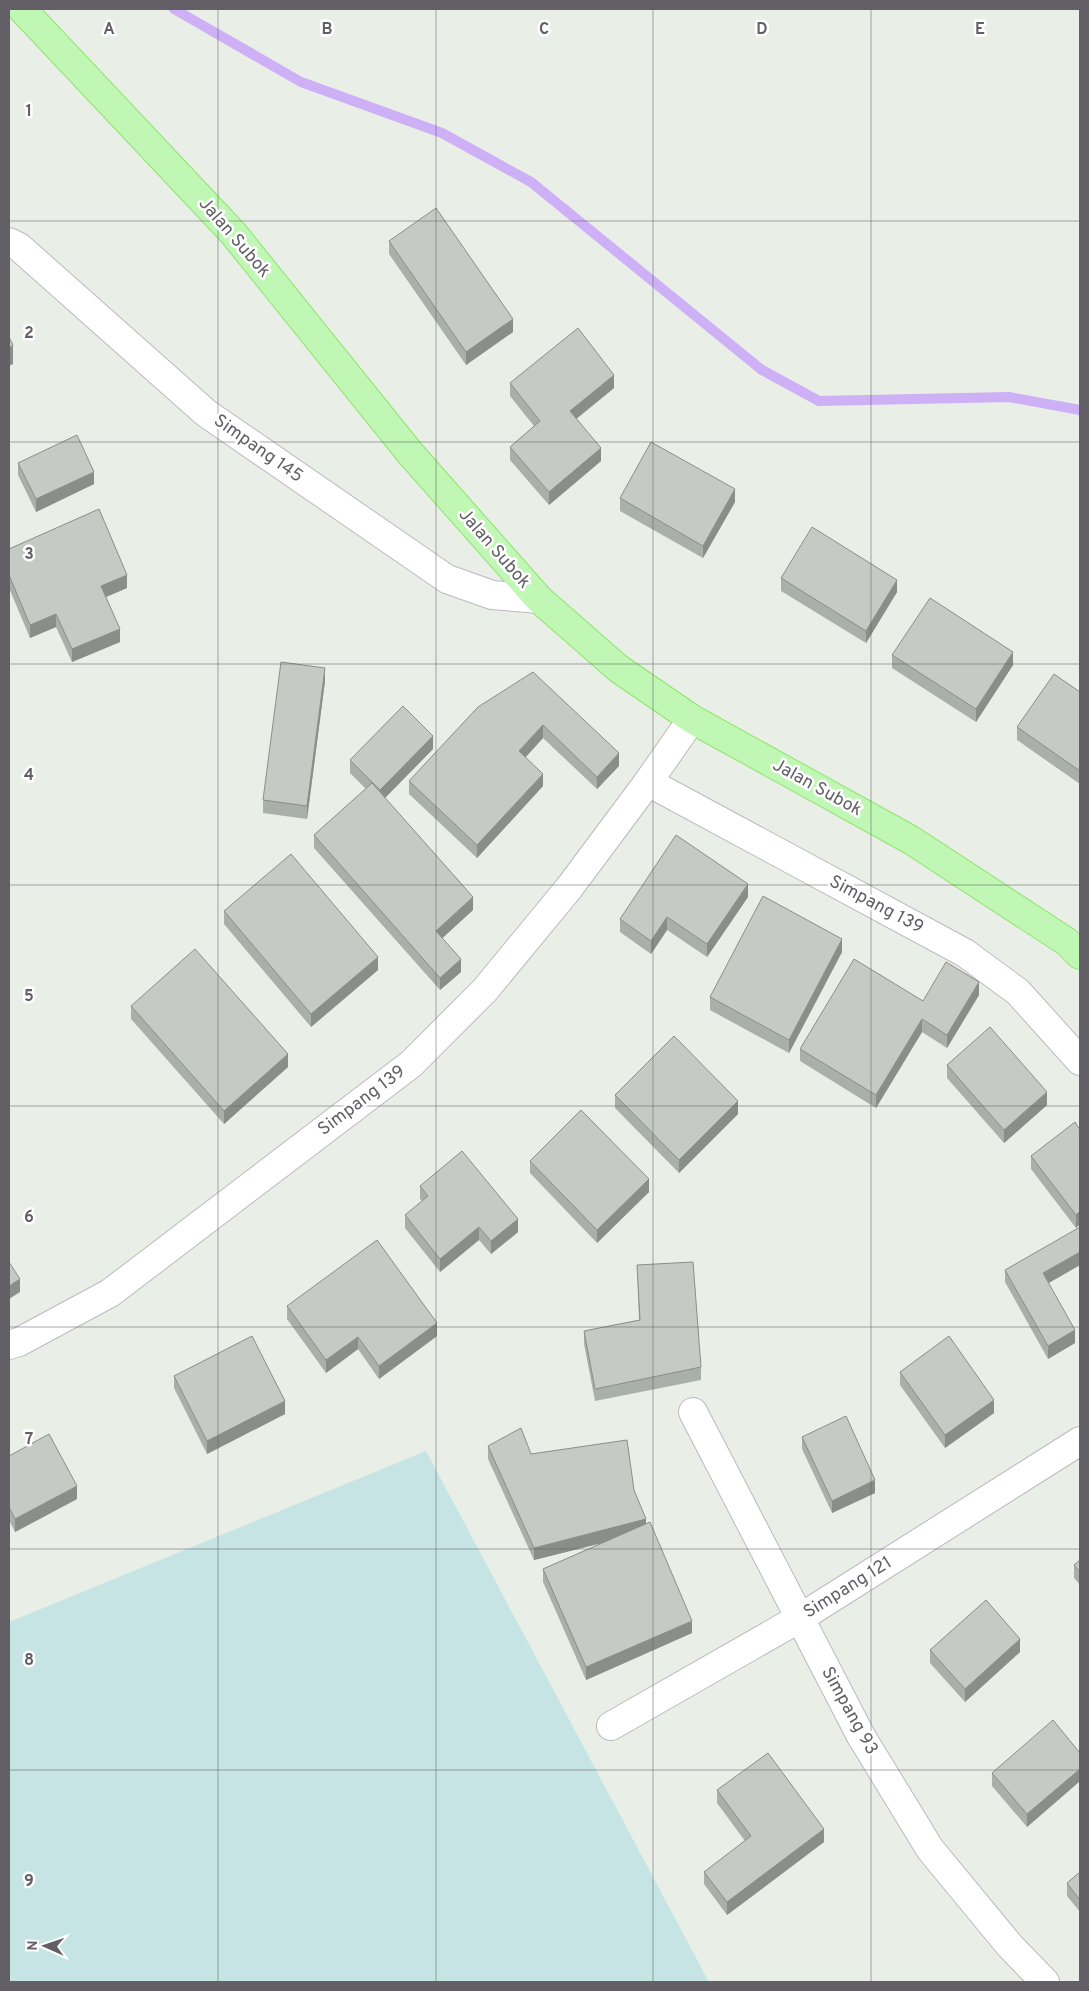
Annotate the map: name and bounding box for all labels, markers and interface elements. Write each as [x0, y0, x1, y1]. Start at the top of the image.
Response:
text: A [103, 20, 115, 40]
text: B [321, 20, 333, 40]
text: C [539, 20, 549, 40]
text: D [756, 20, 768, 40]
text: E [975, 20, 985, 40]
text: 1 [26, 102, 32, 122]
street label: Jalan Subok [193, 193, 275, 283]
text: 2 [24, 324, 34, 344]
street label: Simpang 145 [209, 410, 307, 488]
street label: Jalan Subok [453, 504, 535, 594]
text: 3 [24, 545, 34, 565]
street label: Jalan Subok [768, 754, 866, 822]
text: 4 [24, 766, 34, 786]
street label: Simpang 139 [825, 871, 927, 939]
text: 5 [24, 987, 34, 1007]
street label: Simpang 139 [314, 1061, 410, 1141]
text: 6 [24, 1208, 34, 1228]
text: 7 [25, 1430, 33, 1450]
street label: Simpang 121 [799, 1552, 897, 1624]
text: 8 [24, 1651, 34, 1671]
street label: Simpang 93 [815, 1663, 883, 1759]
text: 9 [24, 1872, 34, 1892]
north arrow [20, 1921, 70, 1971]
text: N [25, 1940, 42, 1951]

